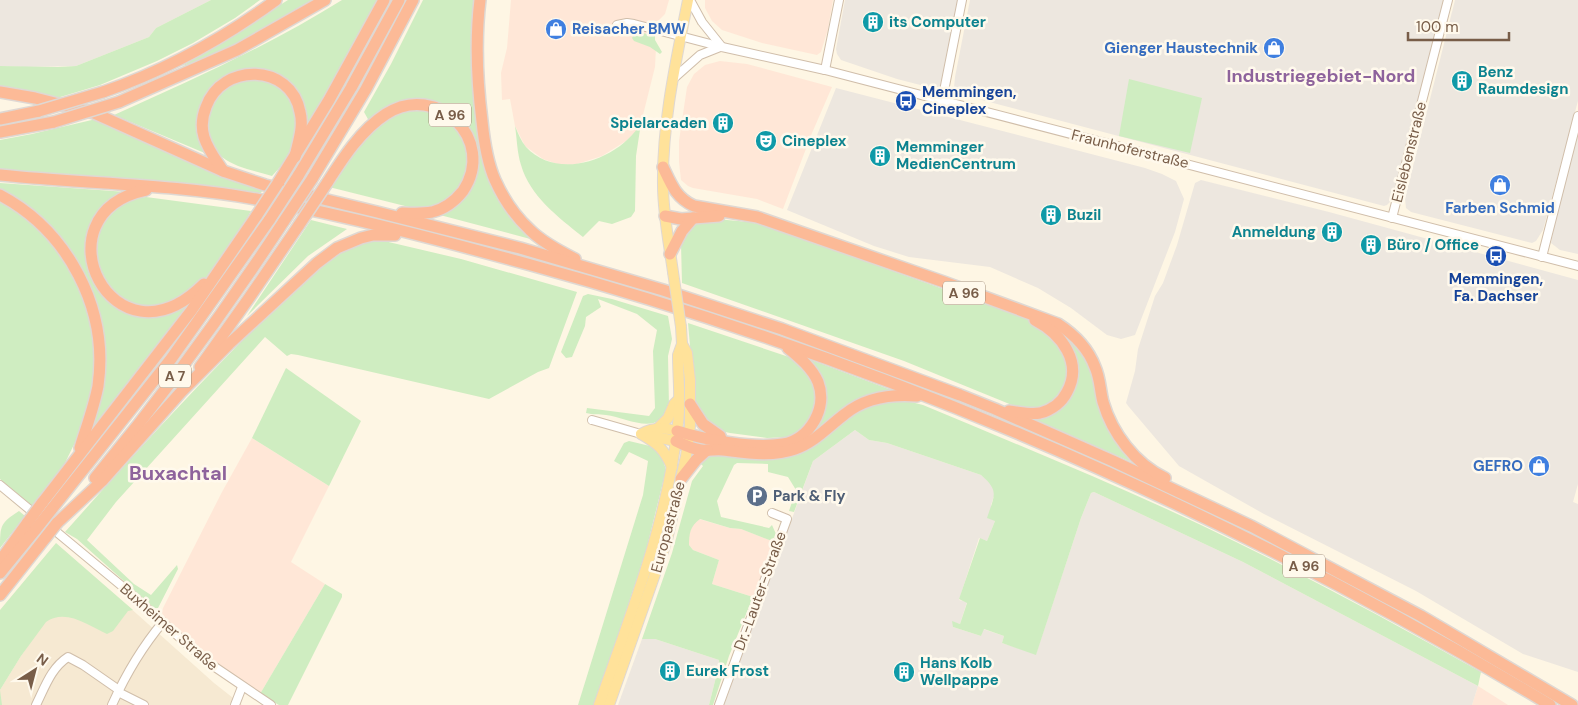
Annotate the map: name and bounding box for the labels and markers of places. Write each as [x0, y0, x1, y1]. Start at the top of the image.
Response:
building icon: its Computer [861, 10, 885, 34]
place label: its Computer [889, 12, 986, 32]
shop icon: Reisacher BMW [544, 17, 568, 41]
place label: Reisacher BMW [572, 19, 686, 39]
shop icon: Gienger Haustechnik [1262, 36, 1286, 60]
place label: Gienger Haustechnik [1104, 38, 1258, 58]
place label: Benz Raumdesign [1478, 62, 1568, 99]
building icon: Benz Raumdesign [1450, 69, 1474, 93]
place label: Memmingen, Cineplex [922, 82, 1017, 119]
bus stop icon: Memmingen, Cineplex [894, 89, 918, 113]
building icon: Spielarcaden [711, 111, 735, 135]
place label: Spielarcaden [610, 113, 707, 133]
theatre icon: Cineplex [754, 129, 778, 153]
place label: Cineplex [782, 131, 847, 151]
place label: Memminger MedienCentrum [896, 137, 1016, 174]
building icon: Memminger MedienCentrum [868, 144, 892, 168]
shop icon: Farben Schmid [1488, 173, 1512, 197]
place label: Farben Schmid [1445, 198, 1555, 218]
building icon: Buzil [1039, 203, 1063, 227]
place label: Buzil [1067, 205, 1101, 225]
building icon: Anmeldung [1320, 220, 1344, 244]
place label: Anmeldung [1232, 222, 1316, 242]
building icon: Büro / Office [1359, 233, 1383, 257]
place label: Büro / Office [1387, 235, 1479, 255]
bus stop icon: Memmingen, Fa. Dachser [1484, 244, 1508, 268]
place label: Memmingen, Fa. Dachser [1449, 269, 1544, 306]
shop icon: GEFRO [1527, 454, 1551, 478]
place label: GEFRO [1473, 456, 1523, 476]
parking icon: Park & Fly [745, 484, 769, 508]
place label: Park & Fly [773, 486, 845, 506]
place label: Hans Kolb Wellpappe [920, 653, 999, 690]
building icon: Eurek Frost [658, 659, 682, 683]
building icon: Hans Kolb Wellpappe [892, 660, 916, 684]
place label: Eurek Frost [686, 661, 769, 681]

